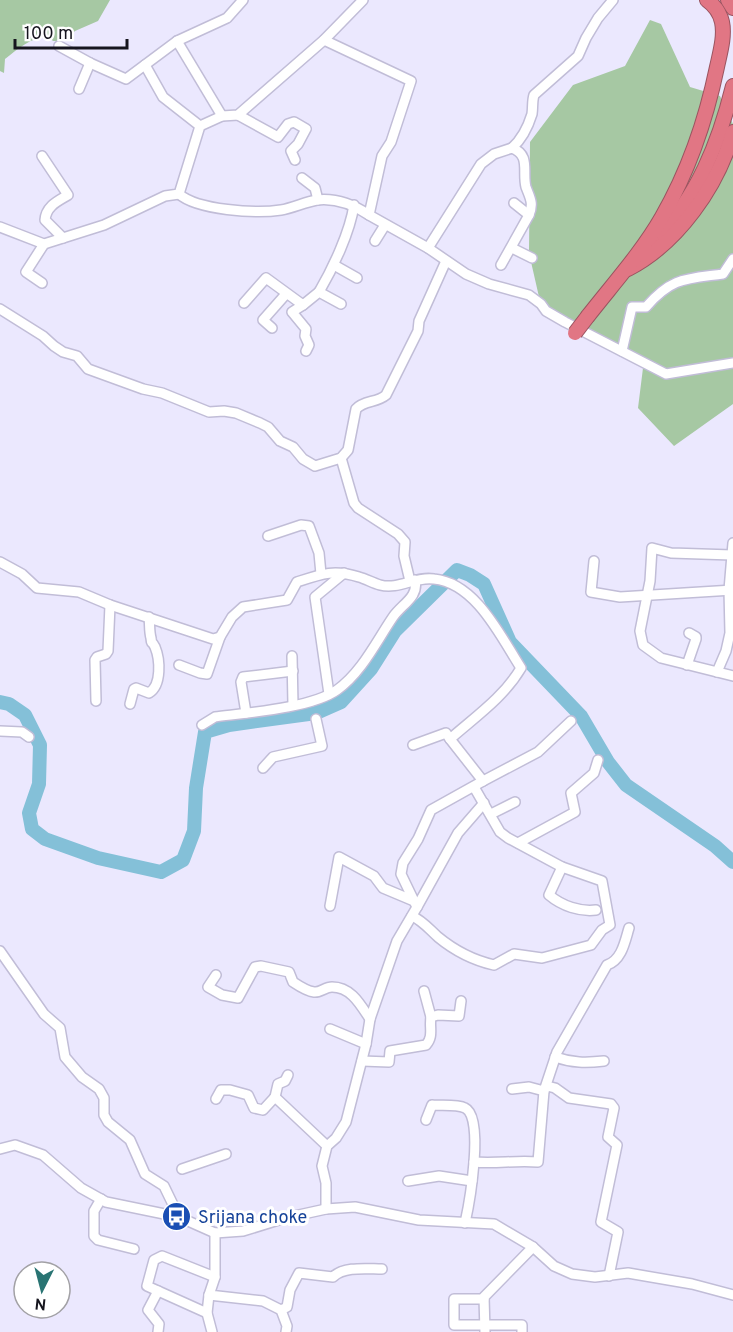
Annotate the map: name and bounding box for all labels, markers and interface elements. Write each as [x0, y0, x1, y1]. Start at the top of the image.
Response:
scale bar [15, 12, 128, 50]
text: 100 m [24, 23, 73, 46]
bus stop icon: Srijana choke [161, 1201, 193, 1233]
place label: Srijana choke [198, 1207, 307, 1230]
north arrow [12, 1260, 72, 1320]
text: N [34, 1292, 47, 1313]

